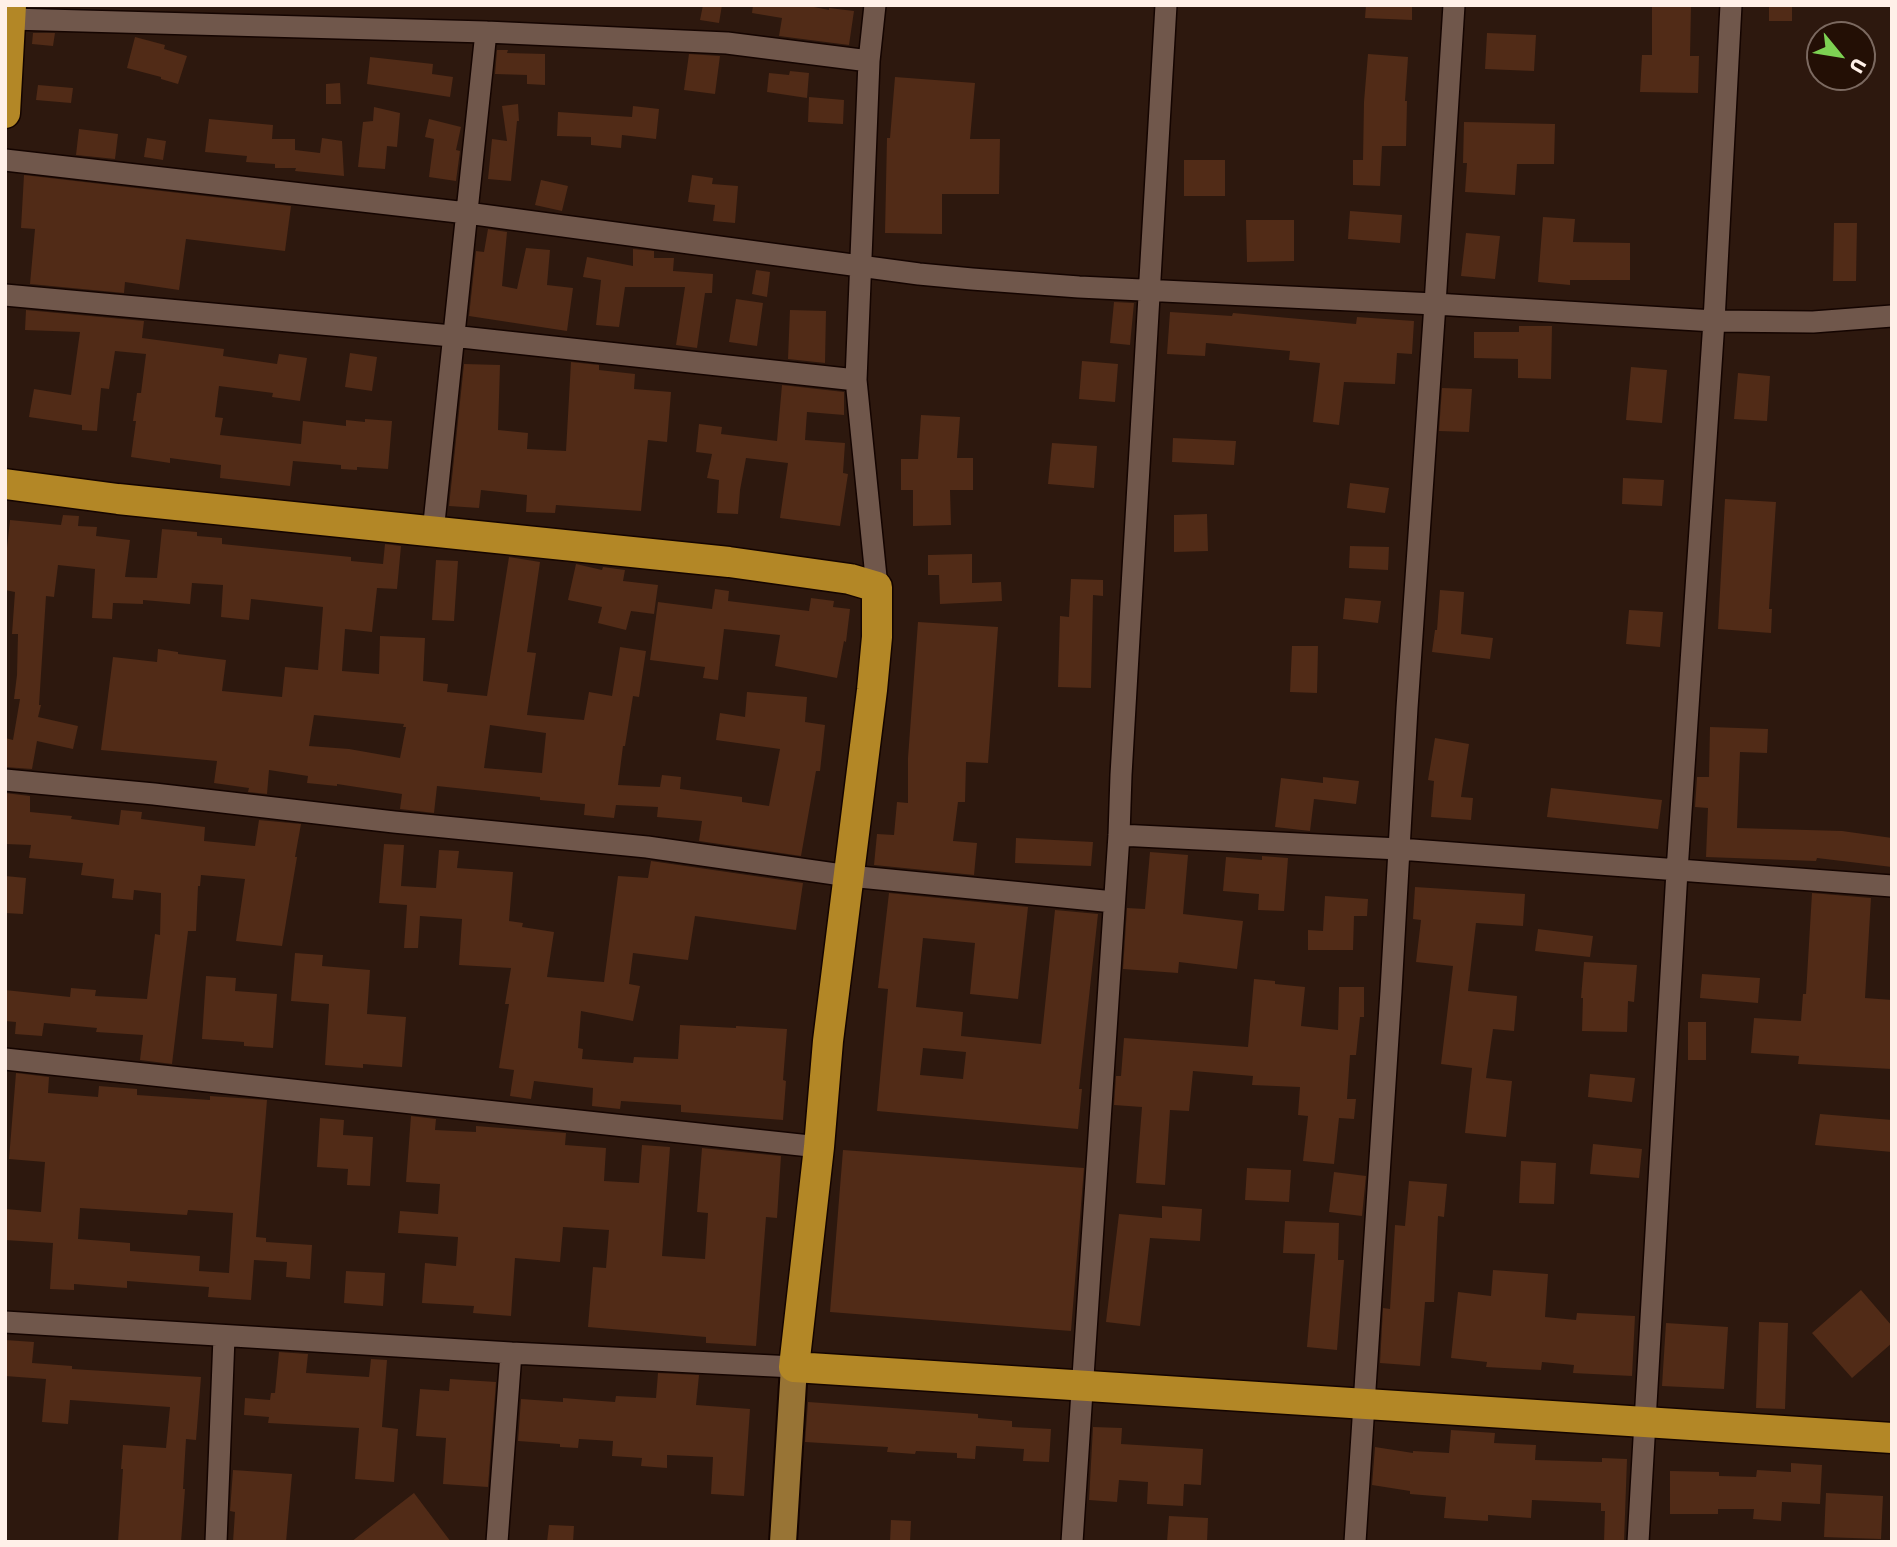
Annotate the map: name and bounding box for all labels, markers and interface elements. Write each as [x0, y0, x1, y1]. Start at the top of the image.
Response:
north arrow [1806, 21, 1876, 91]
text: U [1843, 53, 1873, 78]

